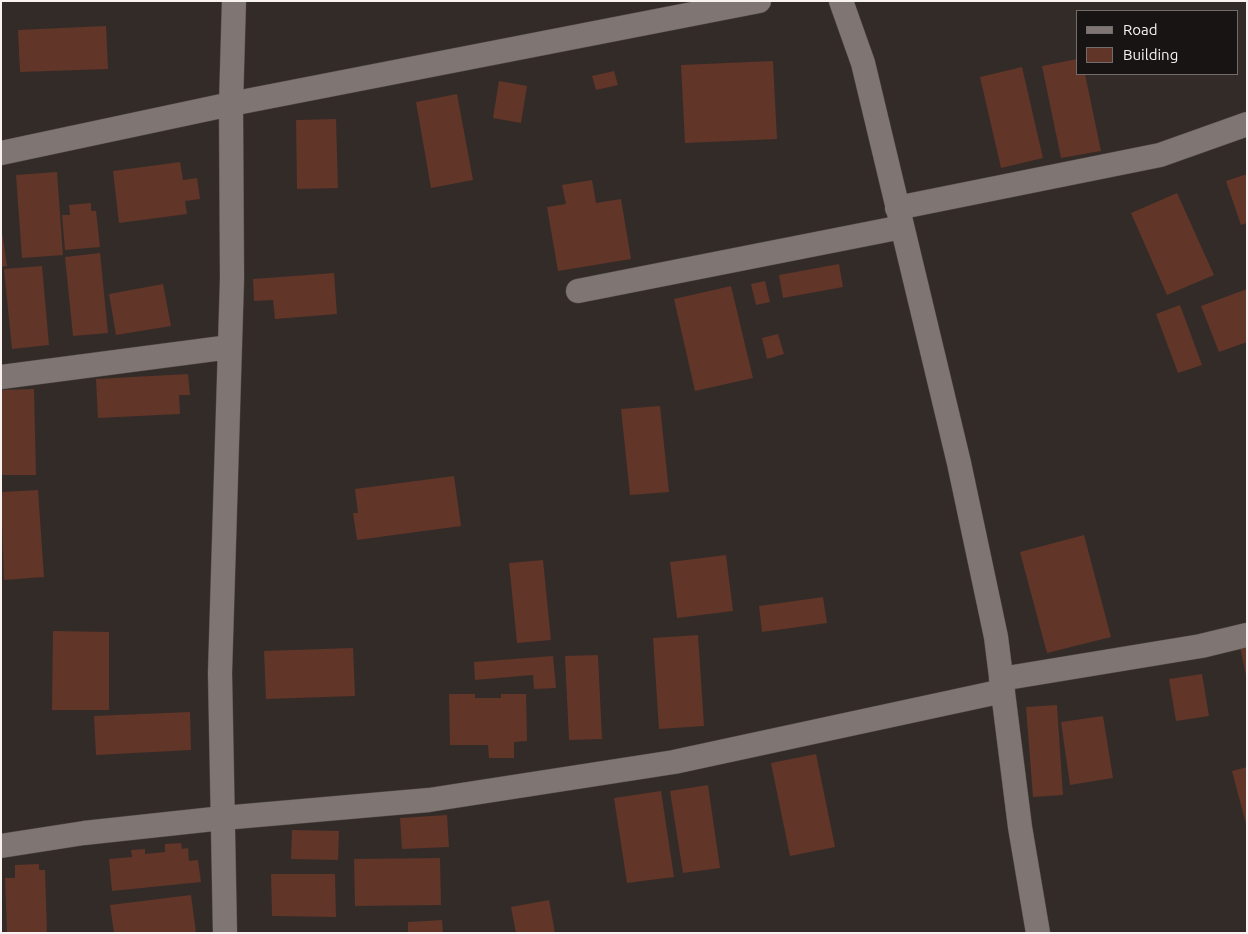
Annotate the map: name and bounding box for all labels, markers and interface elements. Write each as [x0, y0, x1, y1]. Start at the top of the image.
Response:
legend [1076, 10, 1238, 75]
text: Road [1123, 21, 1158, 38]
text: Building [1123, 46, 1178, 63]

